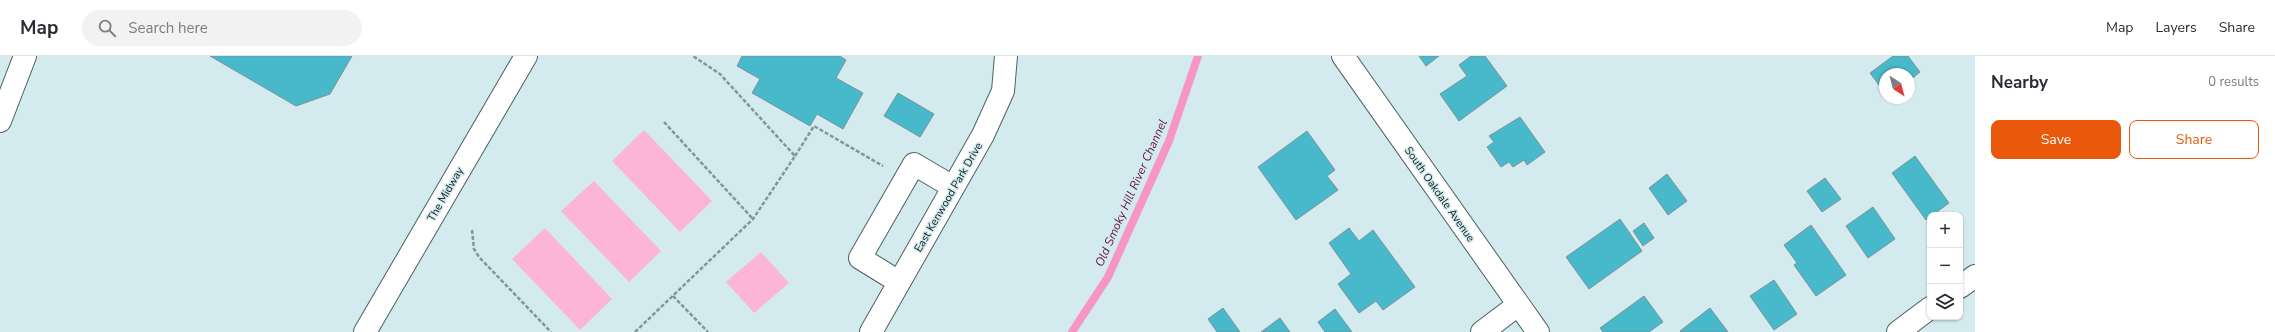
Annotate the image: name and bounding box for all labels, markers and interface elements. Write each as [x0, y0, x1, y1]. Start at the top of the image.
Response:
search box [82, 10, 362, 46]
text: Map [20, 15, 58, 41]
icon: search [96, 17, 118, 39]
text: Search here [128, 18, 208, 38]
text: Map [2106, 18, 2133, 37]
text: Layers [2155, 18, 2197, 37]
text: Share [2219, 18, 2255, 37]
north arrow [1879, 68, 1915, 104]
text: Nearby [1991, 71, 2048, 94]
text: 0 results [2208, 73, 2259, 91]
water label: Old Smoky Hill River Channel [1091, 116, 1171, 269]
button: Save [1991, 120, 2121, 159]
button: Share [2129, 120, 2259, 159]
street label: East Kenwood Park Drive [911, 140, 986, 255]
street label: South Oakdale Avenue [1401, 144, 1478, 245]
street label: The Midway [424, 164, 467, 224]
map controls [1927, 212, 1963, 320]
button: + [1927, 212, 1963, 248]
button: − [1927, 248, 1963, 284]
button: layers [1927, 284, 1963, 320]

